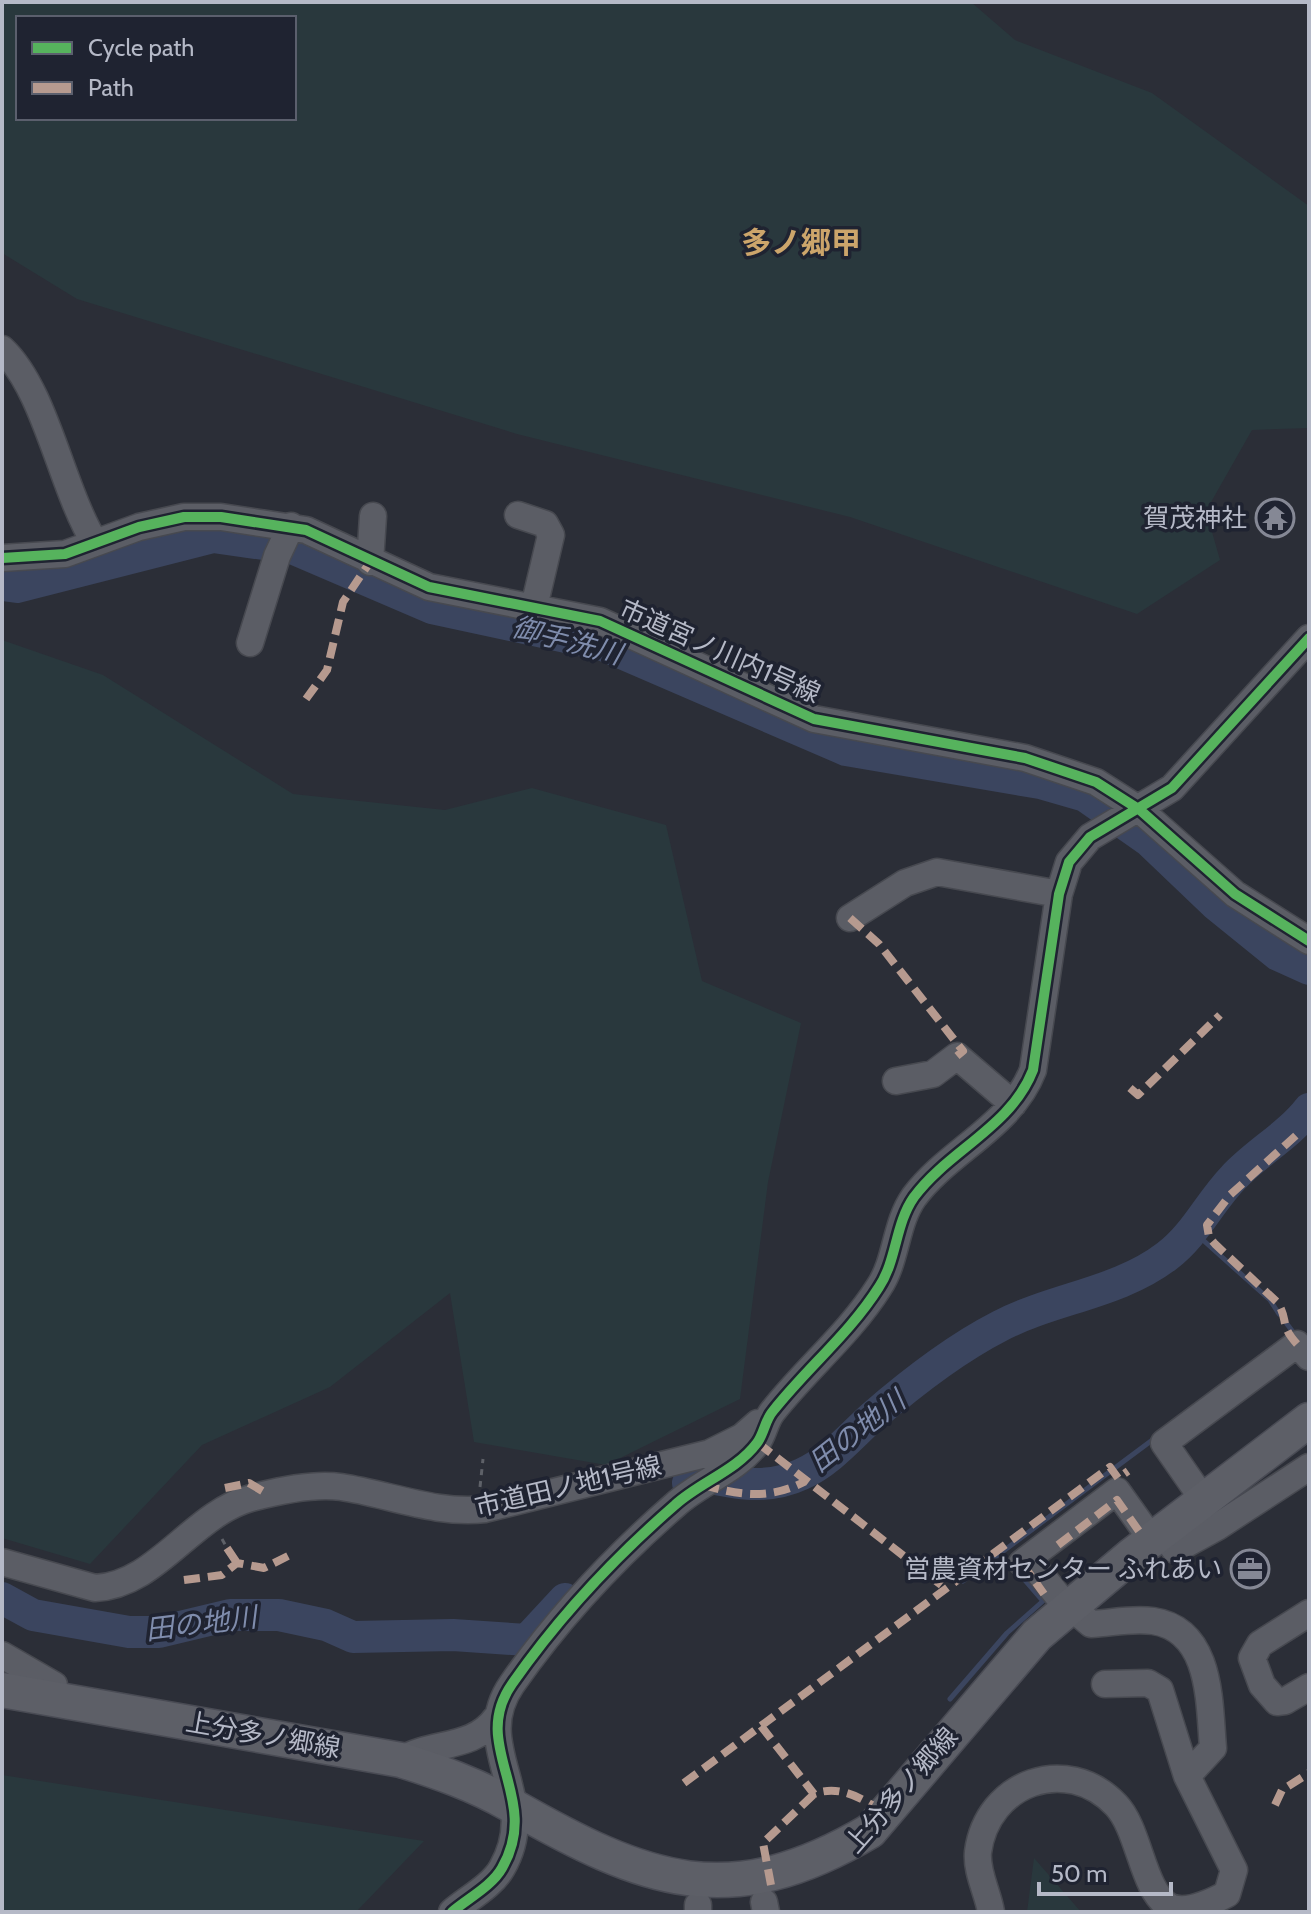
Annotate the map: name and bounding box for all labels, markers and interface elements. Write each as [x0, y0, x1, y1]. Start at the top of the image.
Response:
legend [16, 16, 296, 120]
text: Cycle path [88, 33, 194, 62]
text: Path [88, 73, 134, 102]
district label: 多ノ郷甲 [741, 224, 861, 261]
temple icon: 賀茂神社 [1254, 497, 1296, 539]
place label: 賀茂神社 [1143, 502, 1247, 534]
street label: 市道宮ノ川内1号線 [615, 592, 825, 710]
water label: 御手洗川 [509, 609, 628, 672]
water label: 田の地川 [802, 1381, 914, 1479]
street label: 市道田ノ地1号線 [472, 1449, 664, 1523]
office icon: 営農資材センター ふれあい [1229, 1548, 1271, 1590]
place label: 営農資材センター ふれあい [904, 1553, 1222, 1585]
water label: 田の地川 [143, 1599, 262, 1647]
street label: 上分多ノ郷線 [183, 1706, 343, 1764]
street label: 上分多ノ郷線 [838, 1721, 964, 1859]
scale bar [1039, 1846, 1171, 1896]
text: 50 m [1051, 1859, 1107, 1888]

